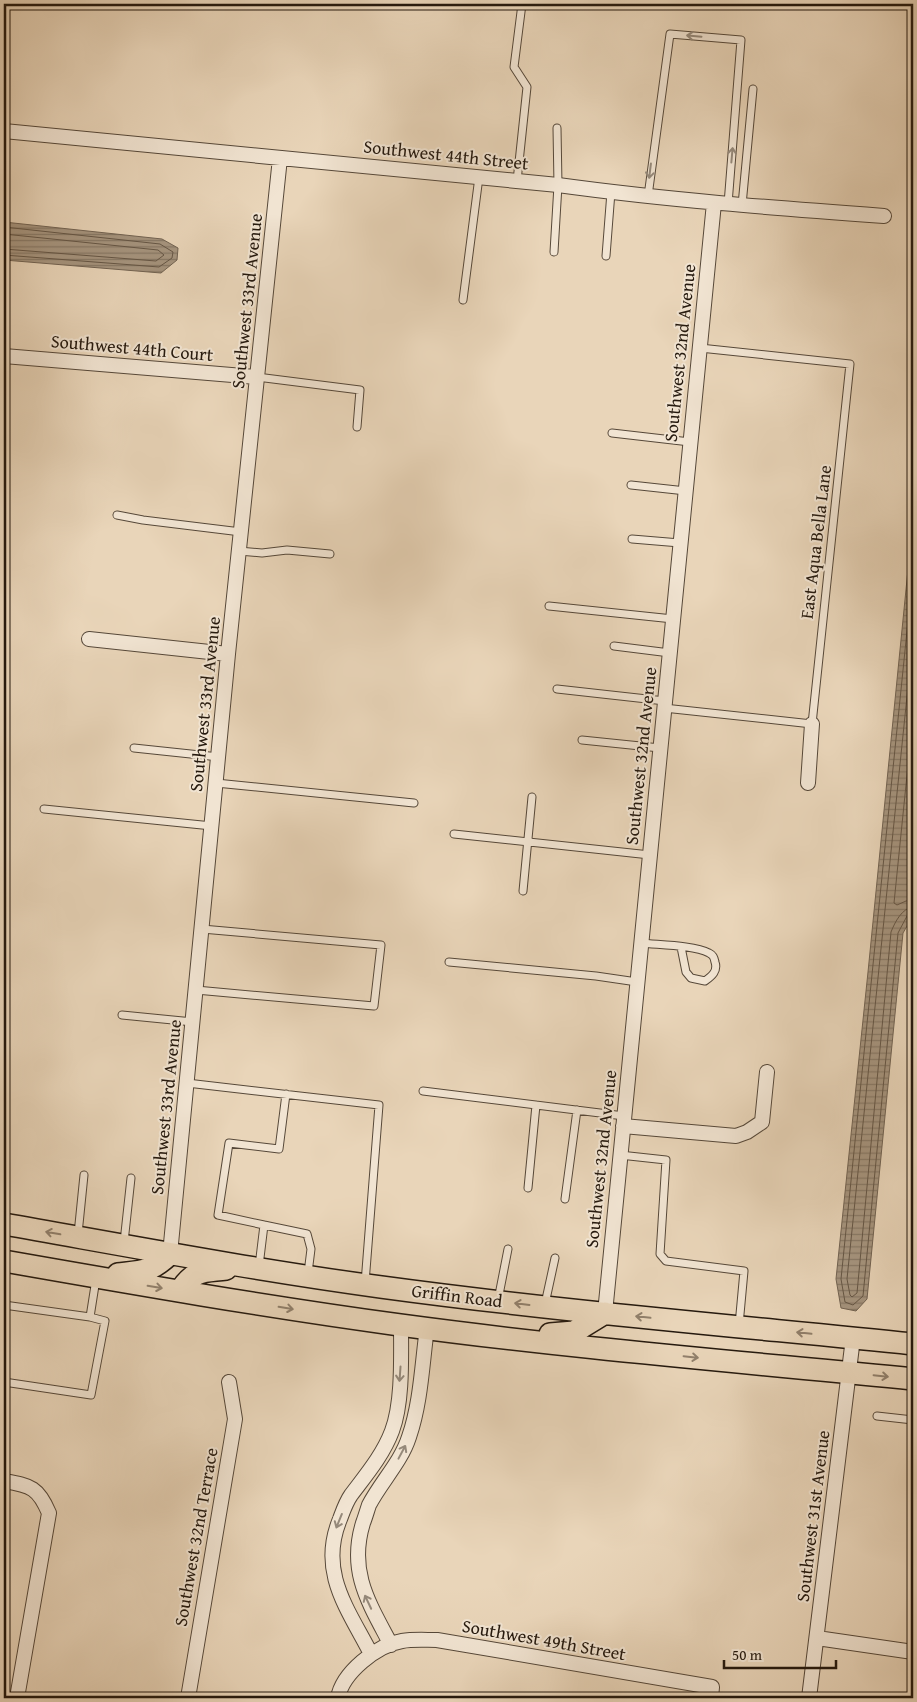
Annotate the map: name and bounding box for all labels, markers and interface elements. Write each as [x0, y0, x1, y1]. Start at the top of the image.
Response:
one-way arrow [686, 32, 702, 41]
street label: Southwest 44th Street [362, 132, 531, 177]
one-way arrow [728, 148, 737, 164]
one-way arrow [645, 163, 655, 179]
street label: Southwest 33rd Avenue [224, 212, 269, 390]
street label: Southwest 32nd Avenue [657, 263, 702, 443]
street label: Southwest 44th Court [50, 327, 215, 368]
street label: East Aqua Bella Lane [793, 463, 838, 620]
street label: Southwest 33rd Avenue [182, 615, 227, 793]
street label: Southwest 32nd Avenue [618, 666, 663, 846]
street label: Southwest 33rd Avenue [143, 1018, 188, 1196]
street label: Southwest 32nd Avenue [578, 1069, 623, 1249]
one-way arrow [46, 1227, 62, 1237]
street label: Griffin Road [410, 1277, 504, 1315]
one-way arrow [147, 1282, 163, 1292]
one-way arrow [514, 1299, 530, 1309]
one-way arrow [277, 1303, 293, 1313]
one-way arrow [635, 1312, 651, 1322]
one-way arrow [797, 1328, 813, 1338]
one-way arrow [683, 1352, 699, 1362]
one-way arrow [395, 1366, 405, 1382]
one-way arrow [873, 1371, 889, 1381]
street label: Southwest 31st Avenue [789, 1429, 836, 1603]
one-way arrow [397, 1444, 407, 1459]
street label: Southwest 32nd Terrace [167, 1445, 225, 1628]
one-way arrow [334, 1513, 343, 1528]
one-way arrow [363, 1594, 373, 1609]
street label: Southwest 49th Street [460, 1612, 629, 1667]
scale bar [724, 1637, 837, 1669]
text: 50 m [732, 1644, 763, 1665]

